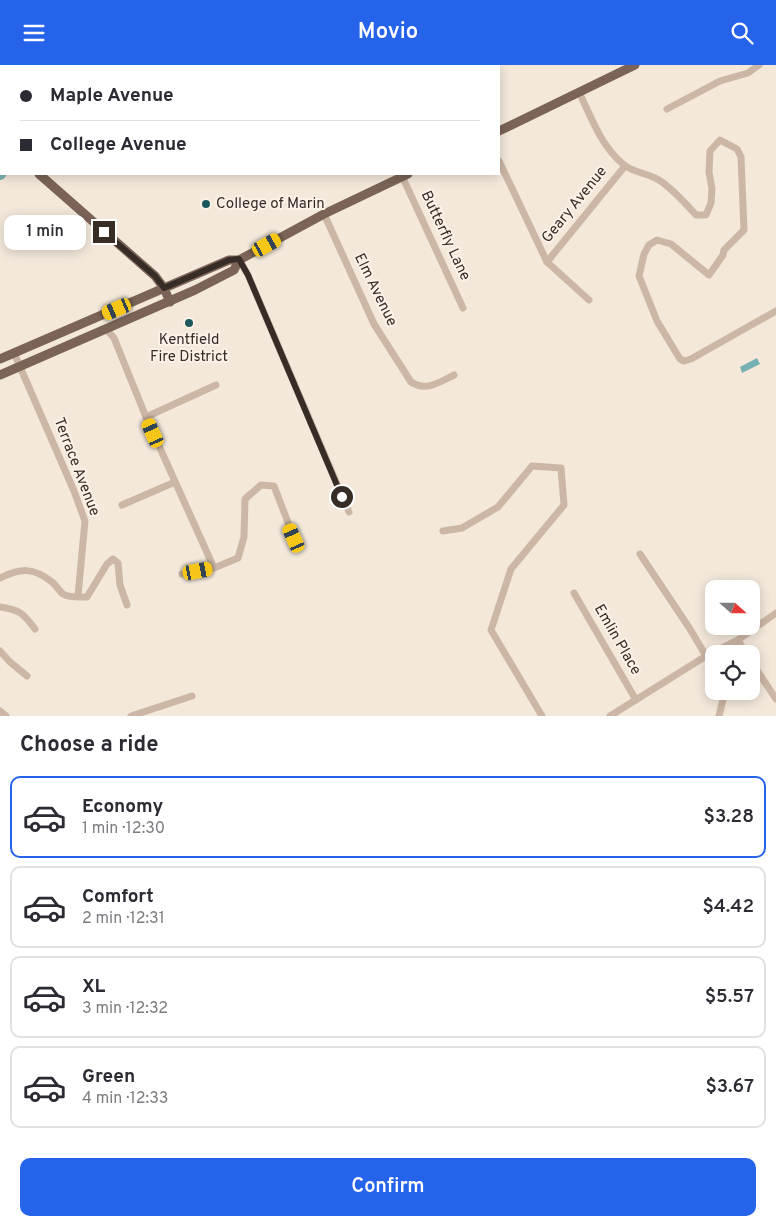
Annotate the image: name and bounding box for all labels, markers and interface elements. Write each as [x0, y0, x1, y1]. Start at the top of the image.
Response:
icon: menu [20, 19, 48, 47]
text: Movio [358, 19, 418, 46]
icon: search [728, 19, 756, 47]
text: Maple Avenue [50, 84, 174, 108]
text: College Avenue [50, 133, 187, 157]
street label: Geary Avenue [538, 163, 612, 247]
street label: Butterfly Lane [416, 188, 474, 284]
place label: College of Marin [216, 195, 325, 214]
marker: College of Marin [200, 198, 212, 210]
callout: 1 min [4, 215, 86, 249]
route end [93, 221, 115, 243]
text: 1 min [26, 222, 64, 242]
car [250, 231, 283, 259]
street label: Elm Avenue [349, 250, 401, 330]
car [100, 296, 133, 322]
marker: Kentfield Fire District [183, 317, 195, 329]
place label: Kentfield Fire District [150, 331, 228, 367]
street label: Terrace Avenue [49, 415, 103, 519]
car [140, 416, 165, 450]
route start [331, 486, 353, 508]
car [281, 521, 306, 555]
car [181, 561, 214, 581]
north arrow [705, 580, 760, 635]
map controls [705, 580, 760, 700]
street label: Emlin Place [589, 601, 645, 679]
button: locate [705, 645, 760, 700]
text: Choose a ride [20, 732, 158, 759]
icon: car [22, 795, 67, 840]
text: Economy [82, 795, 163, 819]
text: $3.28 [704, 805, 754, 829]
text: 1 min · 12:30 [82, 819, 165, 839]
icon: car [22, 885, 67, 930]
text: Comfort [82, 885, 154, 909]
text: $4.42 [702, 895, 754, 919]
text: 2 min · 12:31 [82, 909, 165, 929]
icon: car [22, 975, 67, 1020]
text: XL [82, 975, 105, 999]
text: $5.57 [705, 985, 754, 1009]
text: 3 min · 12:32 [82, 999, 168, 1019]
icon: car [22, 1065, 67, 1110]
text: Green [82, 1065, 135, 1089]
text: $3.67 [705, 1075, 754, 1099]
text: 4 min · 12:33 [82, 1089, 168, 1109]
button: Confirm [20, 1158, 756, 1216]

